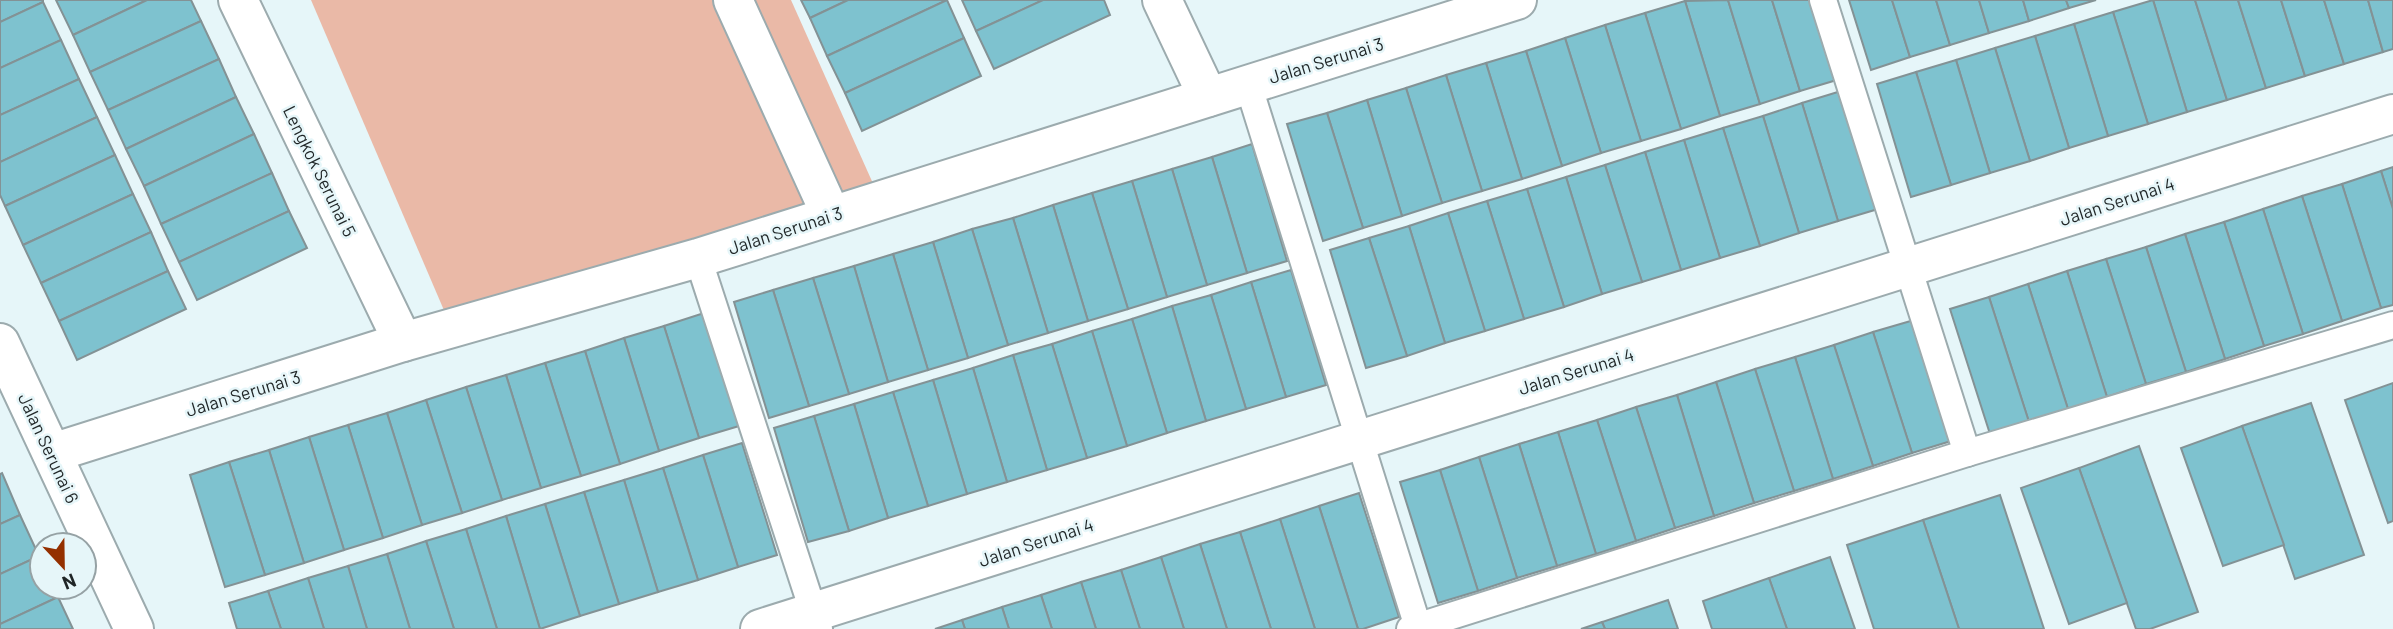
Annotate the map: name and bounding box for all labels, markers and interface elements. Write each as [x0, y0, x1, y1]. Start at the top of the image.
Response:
street label: Jalan Serunai 3 [1266, 32, 1386, 88]
street label: Lengkok Serunai 5 [279, 102, 361, 240]
street label: Jalan Serunai 4 [2057, 172, 2177, 230]
street label: Jalan Serunai 3 [725, 201, 845, 259]
street label: Jalan Serunai 4 [1516, 343, 1636, 399]
street label: Jalan Serunai 3 [183, 365, 303, 421]
street label: Jalan Serunai 6 [14, 389, 84, 507]
street label: Jalan Serunai 4 [976, 513, 1096, 571]
north arrow [28, 531, 98, 601]
text: N [59, 569, 80, 595]

